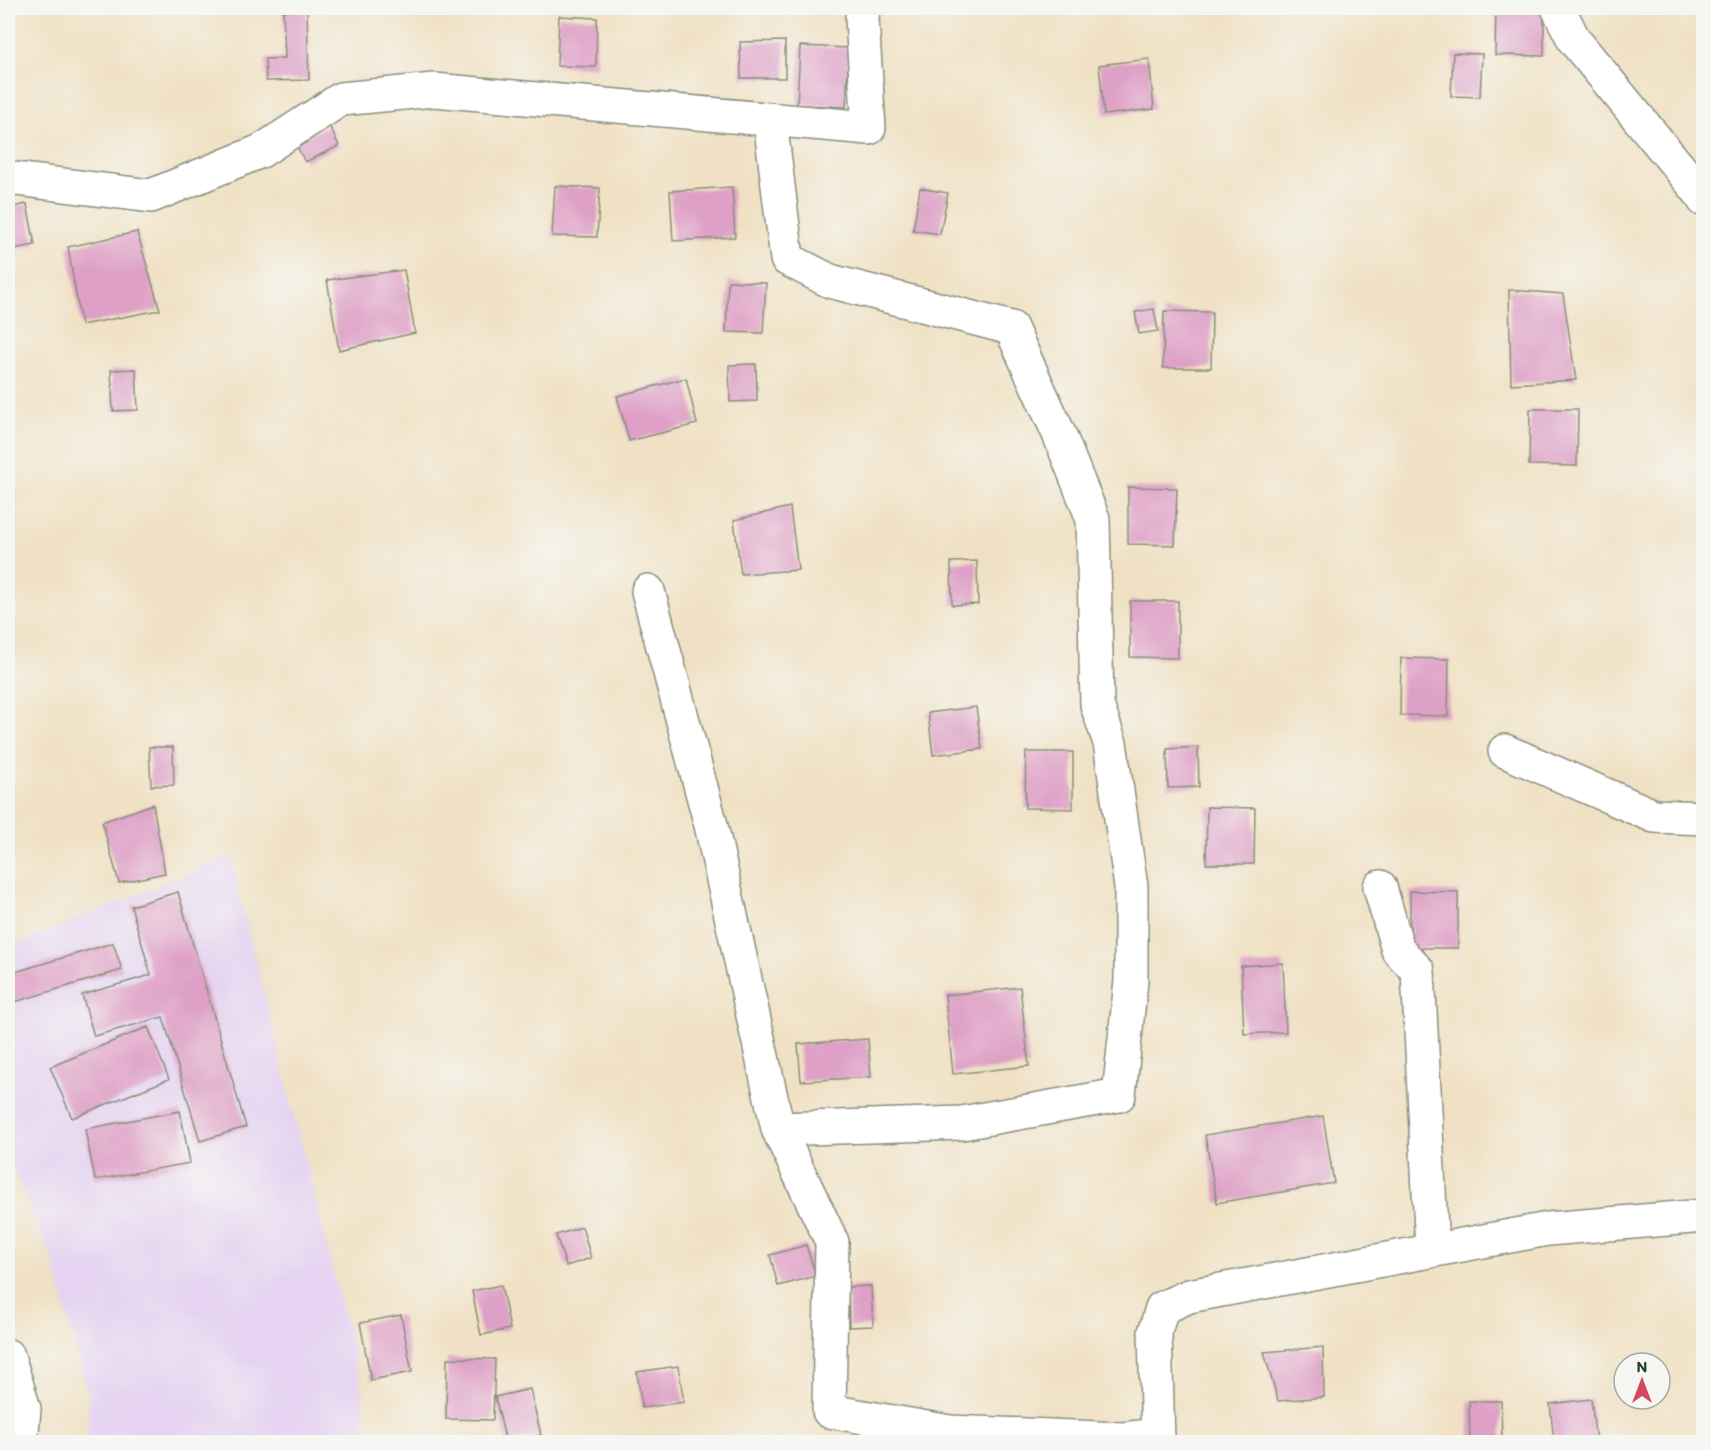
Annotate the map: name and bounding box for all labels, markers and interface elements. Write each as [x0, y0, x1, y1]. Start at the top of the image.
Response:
north arrow [1612, 1351, 1672, 1411]
text: N [1637, 1357, 1647, 1376]

